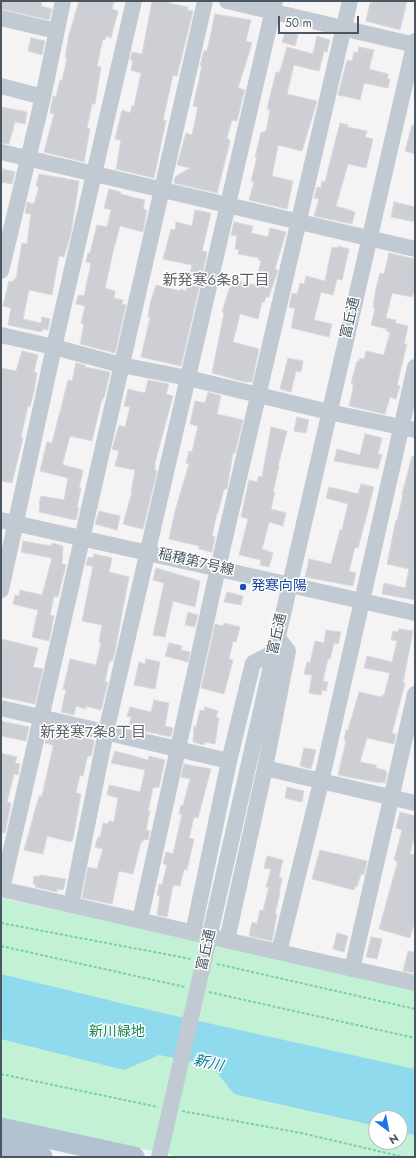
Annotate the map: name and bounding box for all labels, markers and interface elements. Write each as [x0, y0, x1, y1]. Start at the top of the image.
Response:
scale bar [280, 8, 361, 34]
text: 50 m [285, 14, 312, 32]
district label: 新発寒6条8丁目 [163, 272, 269, 290]
street label: 富丘通 [338, 296, 364, 340]
street label: 稲積第7号線 [156, 546, 236, 580]
place label: 発寒向陽 [251, 579, 307, 595]
marker: 発寒向陽 [238, 582, 248, 592]
street label: 富丘通 [265, 612, 291, 656]
district label: 新発寒7条8丁目 [40, 724, 146, 742]
street label: 富丘通 [194, 928, 220, 972]
park label: 新川緑地 [89, 1025, 145, 1041]
water label: 新川 [191, 1052, 225, 1076]
north arrow [368, 1110, 408, 1150]
text: N [386, 1130, 402, 1148]

